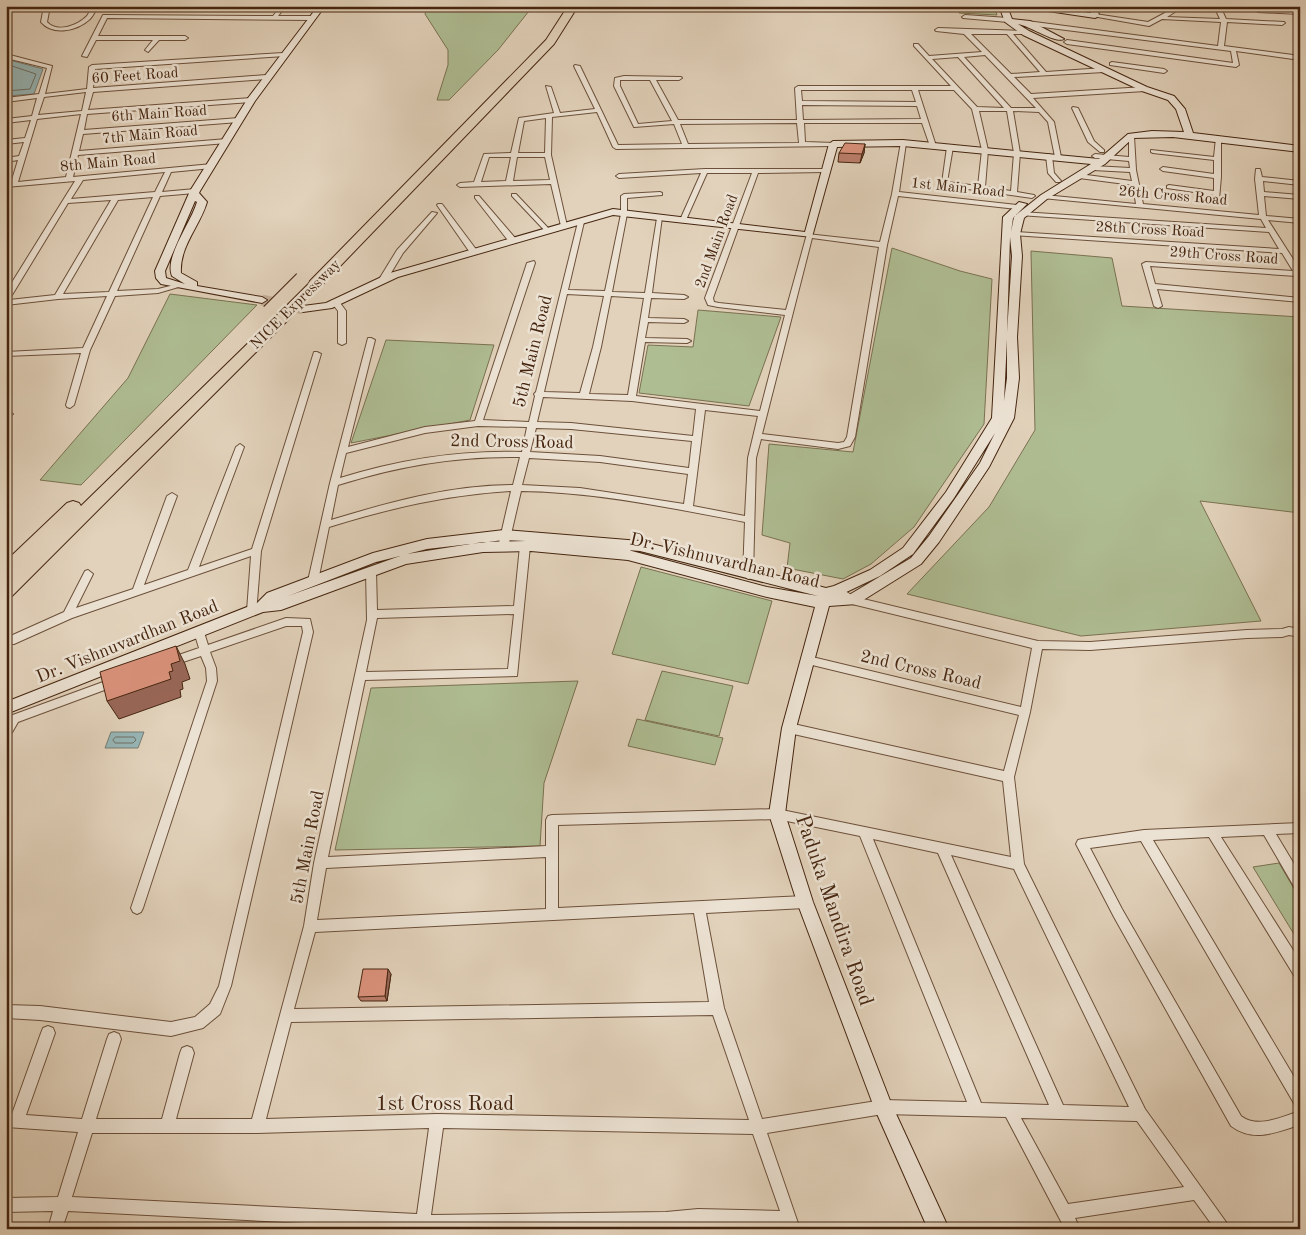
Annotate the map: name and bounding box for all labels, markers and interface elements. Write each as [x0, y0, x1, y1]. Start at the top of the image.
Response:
street label: 60 Feet Road [91, 66, 179, 87]
street label: 6th Main Road [111, 104, 208, 125]
street label: 7th Main Road [102, 124, 199, 147]
street label: 8th Main Road [60, 152, 157, 175]
street label: 1st Main Road [910, 176, 1006, 201]
street label: 26th Cross Road [1118, 184, 1228, 209]
street label: 2nd Main Road [694, 192, 741, 290]
street label: 28th Cross Road [1095, 220, 1205, 241]
street label: 29th Cross Road [1169, 245, 1279, 268]
street label: NICE Expressway [248, 257, 344, 353]
street label: 5th Main Road [510, 293, 556, 409]
street label: 2nd Cross Road [450, 432, 574, 452]
street label: Dr. Vishnuvardhan Road [628, 530, 822, 592]
street label: Dr. Vishnuvardhan Road [34, 597, 221, 687]
street label: 2nd Cross Road [858, 647, 983, 693]
street label: 5th Main Road [288, 789, 328, 905]
street label: Paduka Mandira Road [791, 812, 876, 1009]
street label: 1st Cross Road [376, 1094, 514, 1115]

